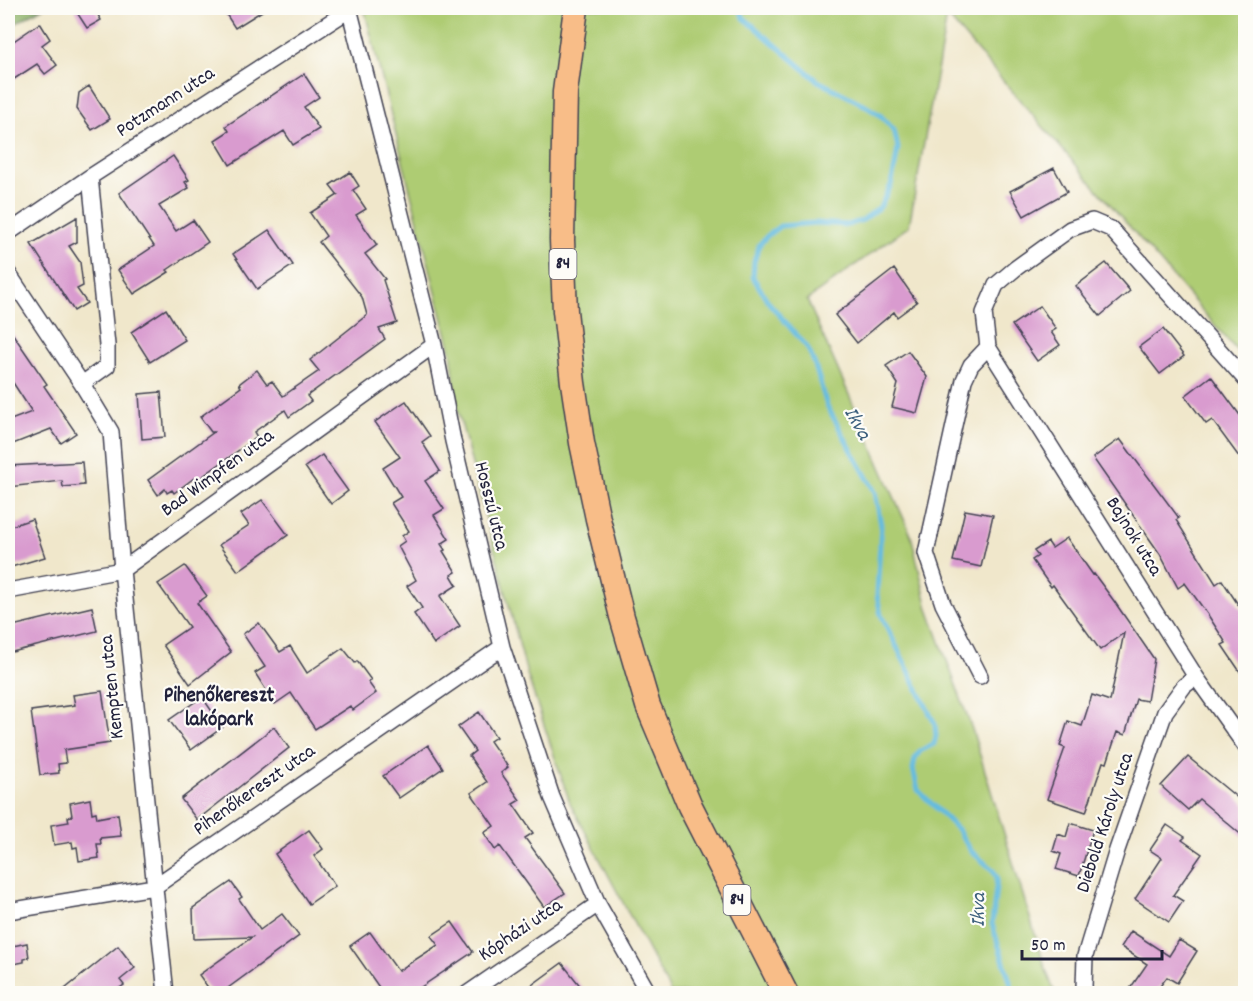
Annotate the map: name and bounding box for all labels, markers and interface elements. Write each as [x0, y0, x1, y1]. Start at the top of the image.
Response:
street label: Potzmann utca [111, 60, 221, 145]
road number: 84 [550, 249, 576, 279]
water label: Ikva [835, 402, 878, 447]
street label: Bad Wimpfen utca [156, 423, 281, 525]
street label: Hosszú utca [466, 459, 515, 554]
street label: Bajnok utca [1098, 492, 1169, 582]
street label: Kempten utca [94, 633, 132, 740]
district label: Pihenőkereszt lakópark [164, 682, 275, 736]
street label: Pihenőkereszt utca [188, 738, 322, 844]
street label: Diebold Károly utca [1070, 749, 1142, 897]
road number: 84 [724, 885, 750, 915]
street label: Kópházi utca [473, 892, 569, 969]
water label: Ikva [965, 892, 995, 927]
scale bar [1022, 923, 1162, 961]
text: 50 m [1031, 934, 1066, 959]

